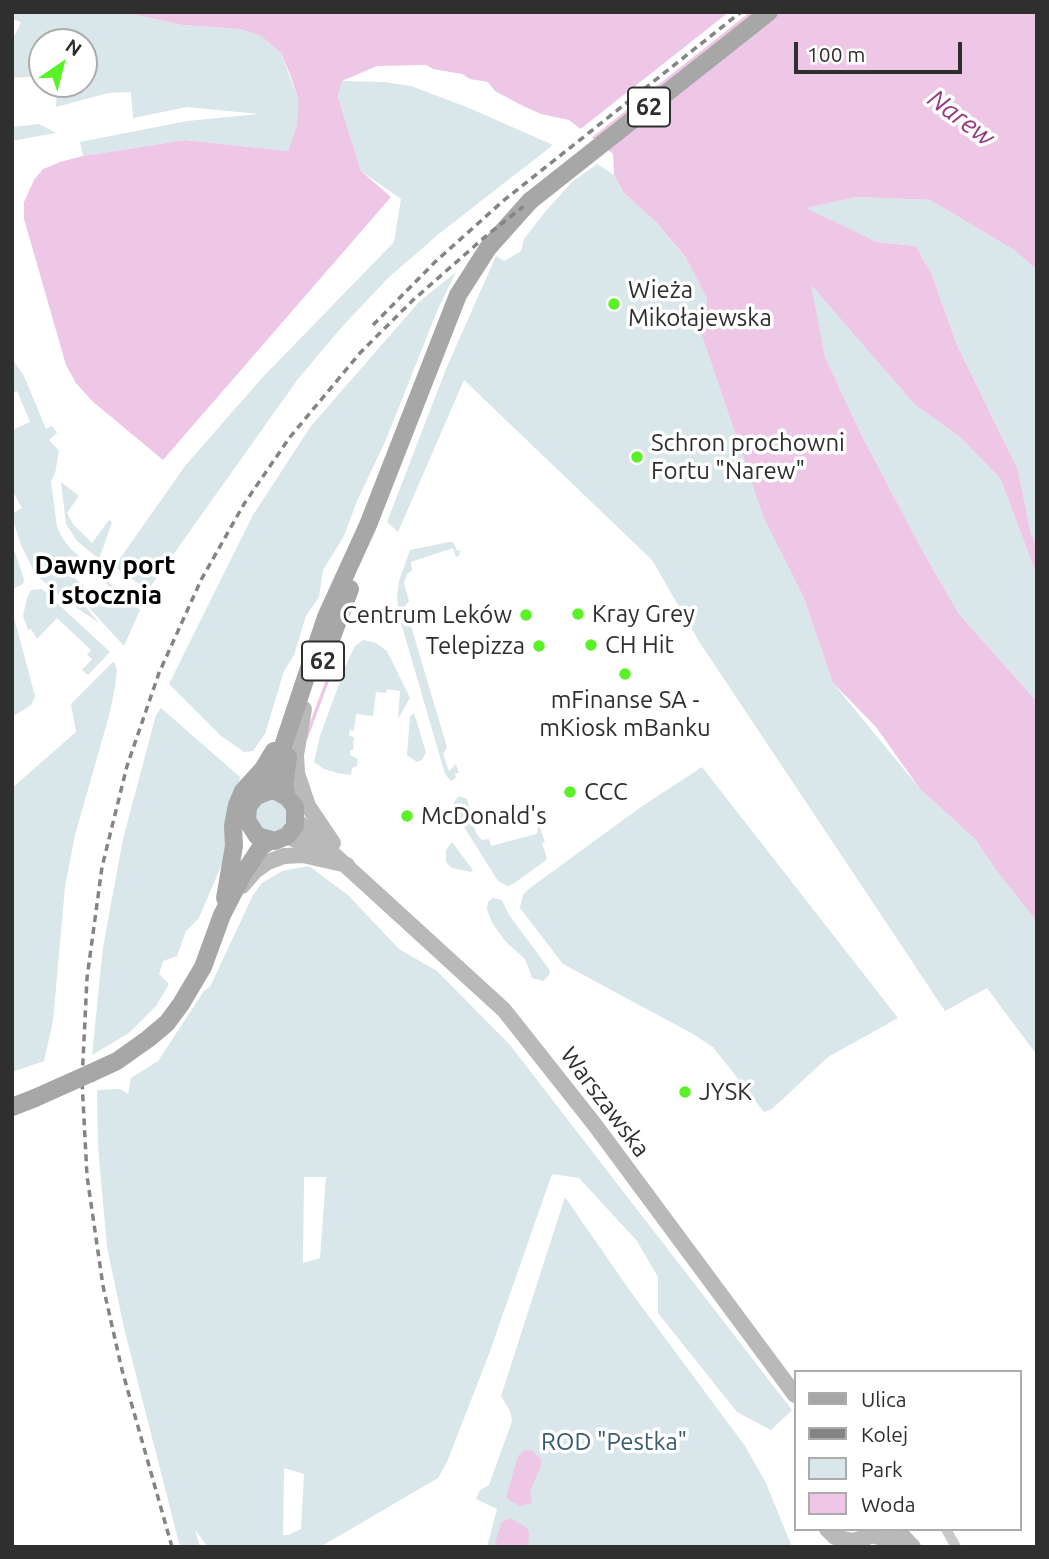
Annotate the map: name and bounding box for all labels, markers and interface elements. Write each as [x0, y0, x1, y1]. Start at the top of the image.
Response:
north arrow [28, 28, 98, 98]
scale bar [797, 28, 965, 72]
text: N [62, 34, 86, 61]
text: 100 m [807, 42, 865, 66]
water label: Narew [922, 83, 1000, 153]
road number: 62 [628, 88, 670, 127]
place label: Wieża Mikołajewska [628, 276, 772, 332]
marker: Wieża Mikołajewska [606, 296, 622, 312]
place label: Schron prochowni Fortu "Narew" [651, 429, 845, 485]
marker: Schron prochowni Fortu "Narew" [629, 449, 645, 465]
district label: Dawny port i stocznia [34, 549, 176, 610]
place label: Kray Grey [592, 600, 695, 628]
place label: Centrum Leków [342, 601, 512, 629]
marker: Kray Grey [570, 606, 586, 622]
marker: Centrum Leków [518, 607, 534, 623]
place label: CH Hit [605, 631, 674, 659]
place label: Telepizza [426, 632, 525, 660]
marker: CH Hit [583, 637, 599, 653]
marker: Telepizza [531, 638, 547, 654]
road number: 62 [302, 642, 344, 680]
marker: mFinanse SA - mKiosk mBanku [617, 666, 633, 682]
place label: mFinanse SA - mKiosk mBanku [539, 686, 711, 742]
place label: CCC [584, 778, 628, 806]
marker: CCC [562, 784, 578, 800]
place label: McDonald's [421, 802, 547, 830]
marker: McDonald's [399, 808, 415, 824]
street label: Warszawska [554, 1041, 656, 1163]
place label: JYSK [699, 1078, 752, 1106]
marker: JYSK [677, 1084, 693, 1100]
legend [794, 1370, 1021, 1531]
text: Ulica [861, 1387, 906, 1411]
text: Kolej [861, 1422, 908, 1446]
park label: ROD "Pestka" [541, 1428, 687, 1456]
text: Park [861, 1457, 903, 1481]
text: Woda [861, 1492, 915, 1516]

